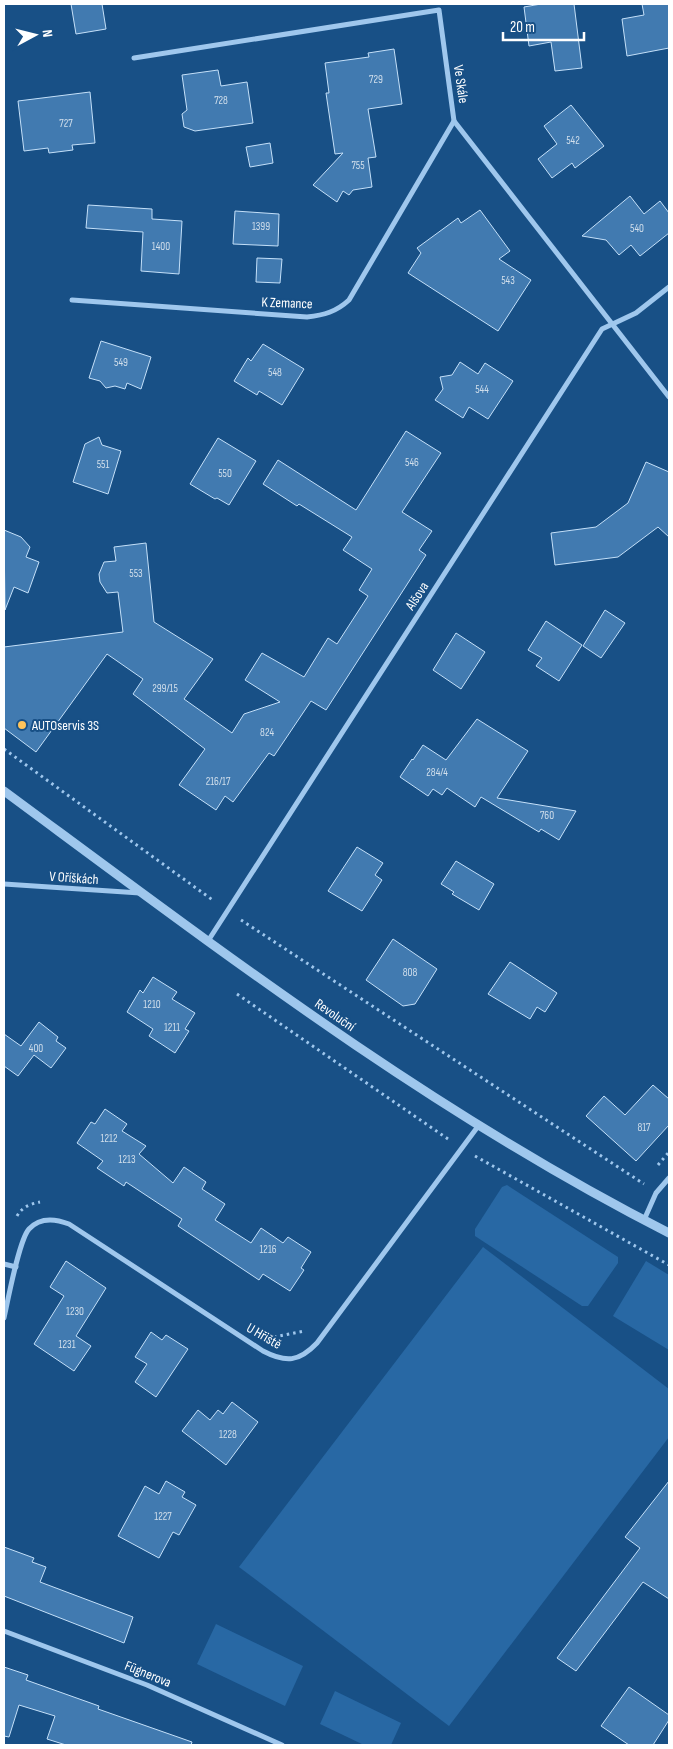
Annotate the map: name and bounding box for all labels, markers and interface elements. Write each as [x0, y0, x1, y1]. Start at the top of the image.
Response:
north arrow [10, 10, 60, 60]
scale bar [503, 10, 584, 42]
text: 20 m [510, 18, 535, 37]
text: N [39, 29, 56, 38]
street label: Ve Skále [450, 64, 472, 104]
house number: 729 [369, 73, 383, 86]
house number: 728 [214, 94, 228, 107]
house number: 727 [59, 117, 73, 130]
house number: 542 [566, 134, 580, 147]
house number: 755 [351, 159, 365, 172]
house number: 1399 [252, 220, 270, 233]
house number: 540 [630, 222, 644, 235]
house number: 1400 [152, 240, 170, 253]
house number: 543 [501, 274, 515, 287]
street label: K Zemance [261, 294, 313, 312]
house number: 549 [114, 356, 128, 369]
house number: 548 [268, 366, 282, 379]
house number: 544 [475, 383, 489, 396]
house number: 546 [405, 456, 419, 469]
house number: 551 [97, 458, 109, 471]
house number: 550 [218, 467, 232, 480]
house number: 553 [129, 567, 143, 580]
street label: Alšova [401, 579, 432, 614]
house number: 299/15 [152, 682, 178, 695]
place label: AUTOservis 3S [31, 717, 99, 734]
marker: AUTOservis 3S [16, 719, 28, 731]
house number: 824 [260, 726, 274, 739]
house number: 284/4 [426, 766, 448, 779]
house number: 216/17 [206, 775, 231, 788]
house number: 760 [540, 809, 554, 822]
street label: V Oříškách [49, 868, 99, 888]
house number: 808 [403, 966, 417, 979]
street label: Revoluční [311, 995, 359, 1035]
house number: 1210 [143, 998, 161, 1011]
house number: 1211 [164, 1021, 180, 1034]
house number: 400 [29, 1042, 43, 1055]
house number: 817 [637, 1121, 651, 1134]
house number: 1212 [100, 1132, 118, 1145]
house number: 1213 [119, 1153, 136, 1166]
house number: 1216 [259, 1243, 277, 1256]
house number: 1230 [66, 1305, 84, 1318]
street label: U Hřiště [243, 1319, 285, 1353]
house number: 1231 [59, 1338, 76, 1351]
house number: 1228 [219, 1428, 237, 1441]
house number: 1227 [154, 1510, 172, 1523]
street label: Fügnerova [122, 1657, 174, 1691]

